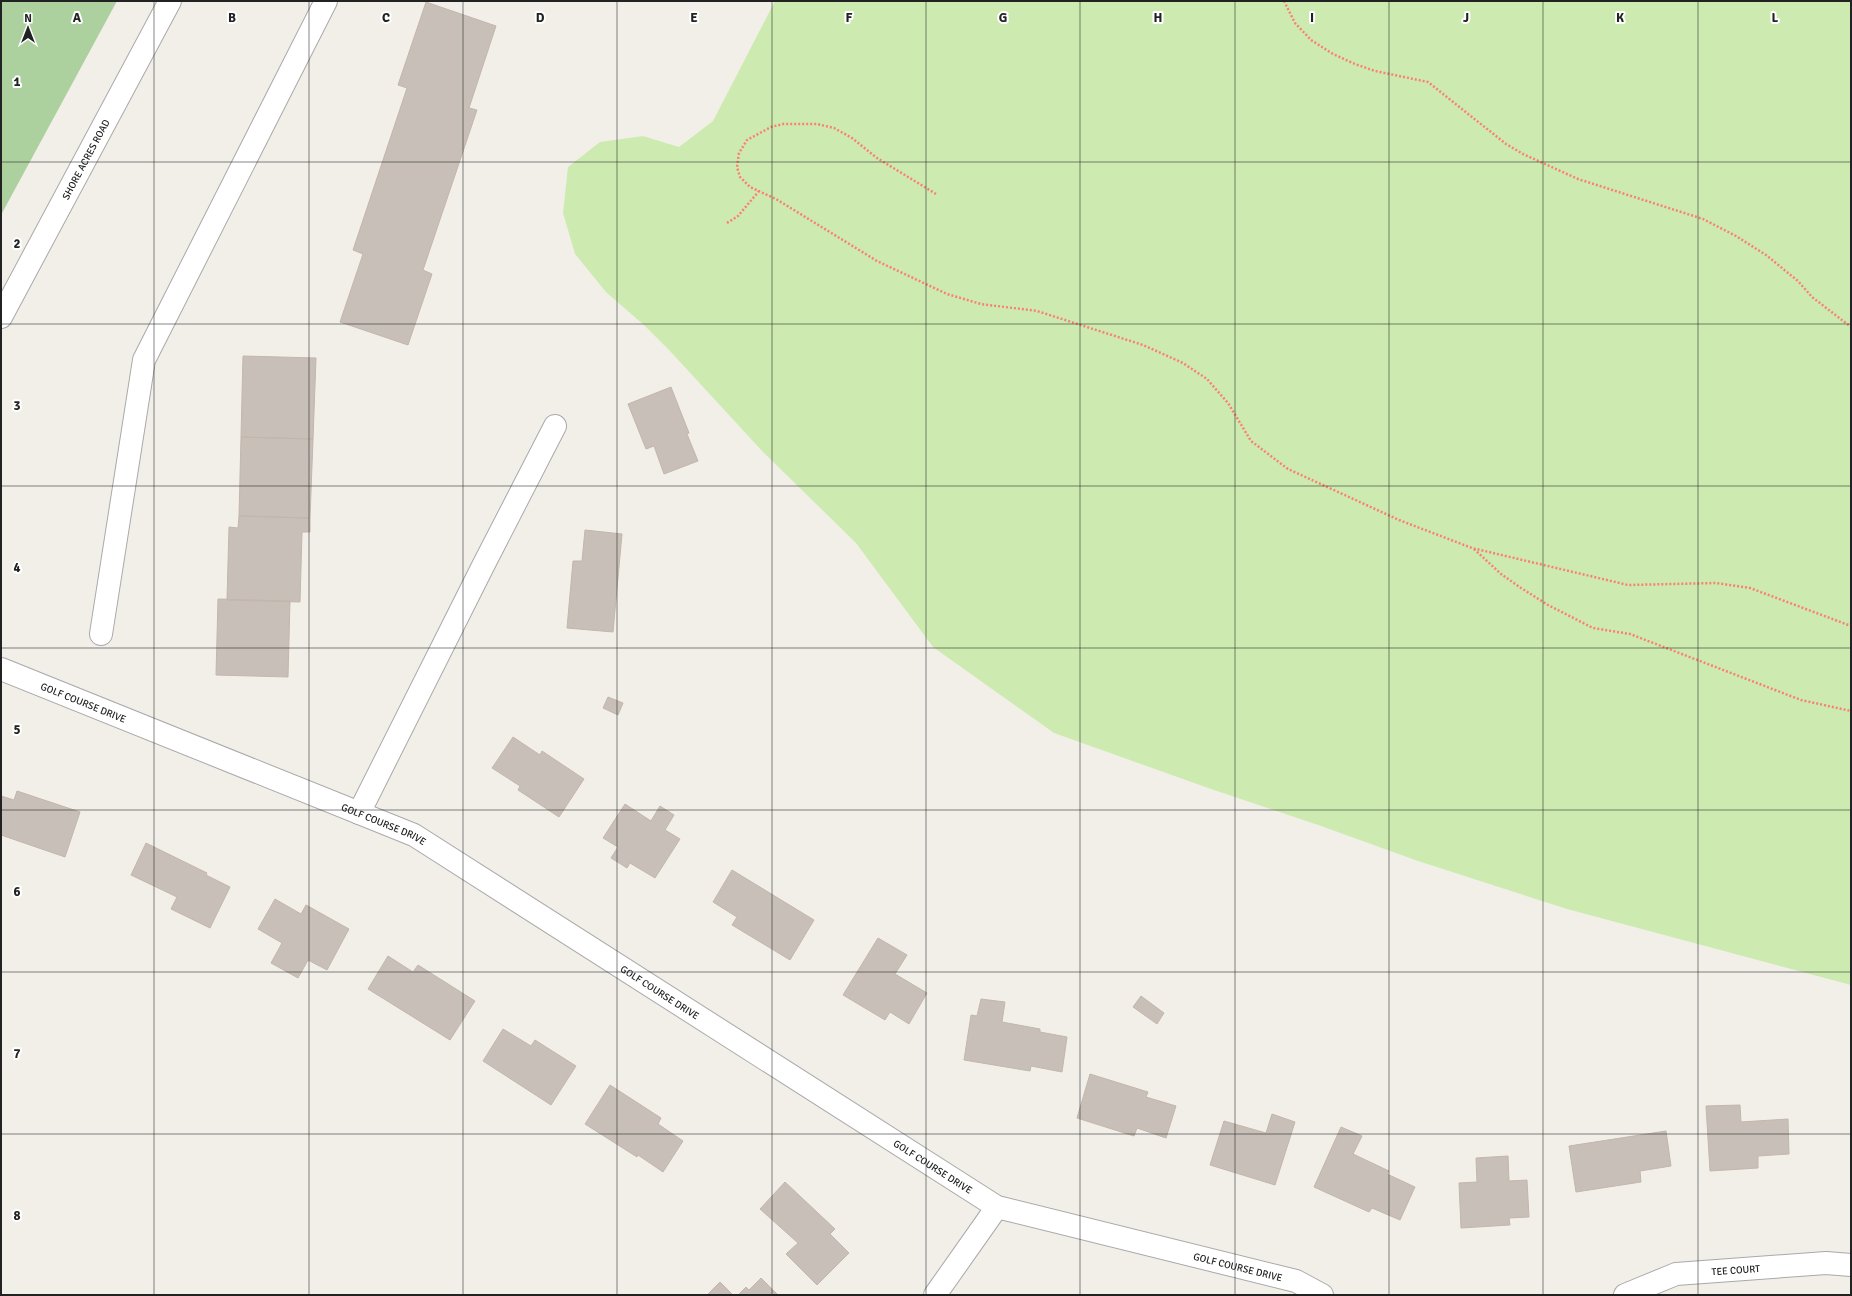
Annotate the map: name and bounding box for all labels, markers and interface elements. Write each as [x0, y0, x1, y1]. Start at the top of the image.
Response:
north arrow [8, 8, 48, 48]
text: A [73, 10, 82, 26]
text: B [228, 10, 236, 26]
text: C [382, 10, 390, 26]
text: D [536, 10, 545, 26]
text: E [690, 10, 698, 26]
text: F [846, 10, 853, 26]
text: G [999, 10, 1007, 26]
text: H [1154, 10, 1162, 26]
text: I [1310, 10, 1314, 26]
text: J [1463, 10, 1469, 26]
text: K [1616, 10, 1624, 26]
text: L [1772, 10, 1779, 26]
text: N [24, 12, 32, 25]
text: 1 [13, 74, 21, 90]
street label: SHORE ACRES ROAD [60, 117, 113, 202]
text: 2 [13, 236, 21, 252]
text: 3 [13, 398, 21, 414]
text: 4 [13, 560, 21, 576]
street label: GOLF COURSE DRIVE [39, 681, 128, 726]
text: 5 [13, 722, 21, 738]
street label: GOLF COURSE DRIVE [339, 801, 428, 848]
text: 6 [13, 884, 21, 900]
street label: GOLF COURSE DRIVE [618, 963, 701, 1023]
text: 7 [13, 1046, 21, 1062]
street label: GOLF COURSE DRIVE [891, 1138, 975, 1197]
text: 8 [13, 1208, 21, 1224]
street label: GOLF COURSE DRIVE [1192, 1251, 1284, 1284]
street label: TEE COURT [1711, 1263, 1760, 1278]

